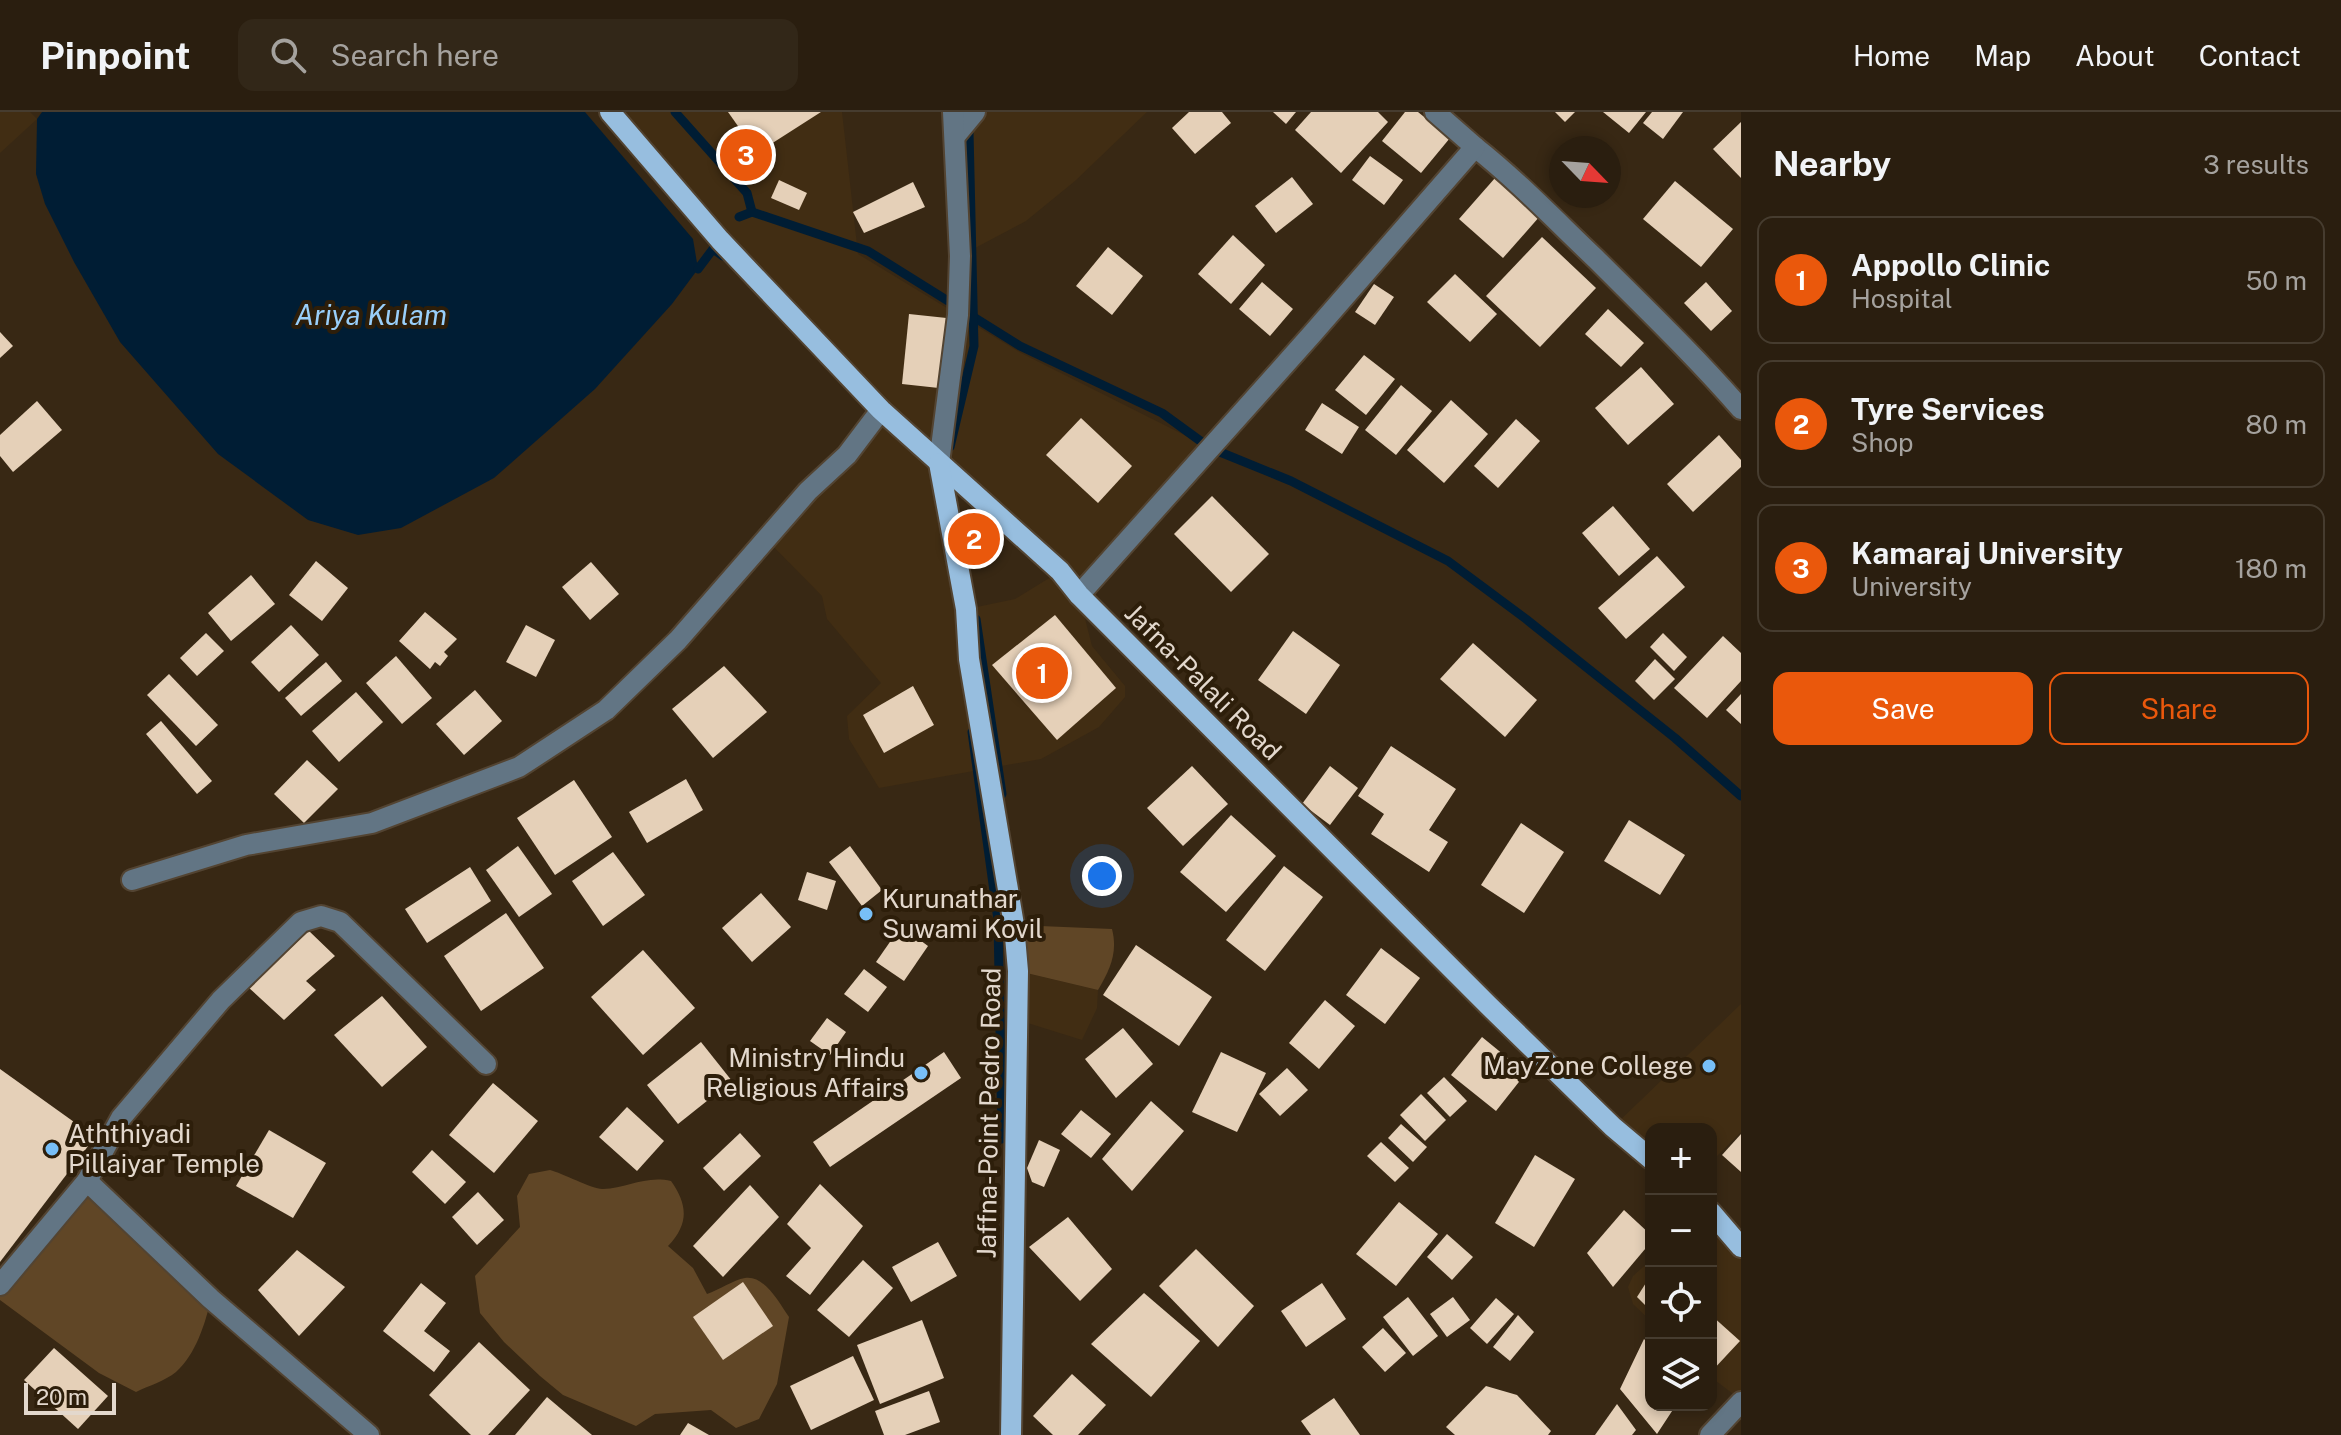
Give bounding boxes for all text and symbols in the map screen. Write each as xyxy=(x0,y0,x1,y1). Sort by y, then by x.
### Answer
search box xyxy=(238,19,798,91)
text: Pinpoint xyxy=(40,33,190,78)
icon: search xyxy=(266,33,310,77)
text: Search here xyxy=(330,37,499,73)
text: Home xyxy=(1853,39,1930,72)
text: Map xyxy=(1974,39,2031,72)
text: About xyxy=(2075,39,2155,72)
text: Contact xyxy=(2199,39,2301,72)
pin: 3 xyxy=(720,125,772,185)
north arrow xyxy=(1549,136,1621,208)
text: Nearby xyxy=(1773,144,1891,184)
text: 3 results xyxy=(2203,149,2309,180)
text: Appollo Clinic xyxy=(1851,247,2050,283)
text: 1 xyxy=(1795,265,1807,296)
text: 50 m xyxy=(2246,265,2307,296)
text: Hospital xyxy=(1851,283,1953,314)
water label: Ariya Kulam xyxy=(295,298,447,331)
text: Tyre Services xyxy=(1851,391,2045,427)
text: 2 xyxy=(1793,409,1809,440)
text: 80 m xyxy=(2246,409,2307,440)
text: Shop xyxy=(1851,427,1914,458)
pin: 2 xyxy=(948,509,1000,569)
text: Kamaraj University xyxy=(1851,535,2123,571)
text: 3 xyxy=(1792,553,1810,584)
text: 180 m xyxy=(2235,553,2307,584)
text: University xyxy=(1851,571,1972,602)
street label: Jafna-Palali Road xyxy=(1119,597,1288,766)
pin: 1 xyxy=(1016,643,1068,703)
button: Save xyxy=(1773,672,2033,745)
button: Share xyxy=(2049,672,2309,745)
your location xyxy=(1082,856,1122,896)
place label: Kurunathar Suwami Kovil xyxy=(882,883,1043,944)
marker: Kurunathar Suwami Kovil xyxy=(857,905,875,923)
street label: Jaffna-Point Pedro Road xyxy=(970,967,1007,1259)
place label: Ministry Hindu Religious Affairs xyxy=(706,1042,905,1103)
place label: MayZone College xyxy=(1483,1050,1693,1081)
marker: MayZone College xyxy=(1700,1057,1718,1075)
marker: Ministry Hindu Religious Affairs xyxy=(912,1064,930,1082)
place label: Aththiyadi Pillaiyar Temple xyxy=(68,1118,260,1179)
map controls xyxy=(1645,1123,1717,1411)
button: + xyxy=(1645,1123,1717,1195)
marker: Aththiyadi Pillaiyar Temple xyxy=(43,1140,61,1158)
button: − xyxy=(1645,1195,1717,1267)
button: locate xyxy=(1645,1267,1717,1339)
button: layers xyxy=(1645,1339,1717,1411)
scale bar xyxy=(24,1379,116,1415)
text: 20 m xyxy=(36,1384,87,1410)

